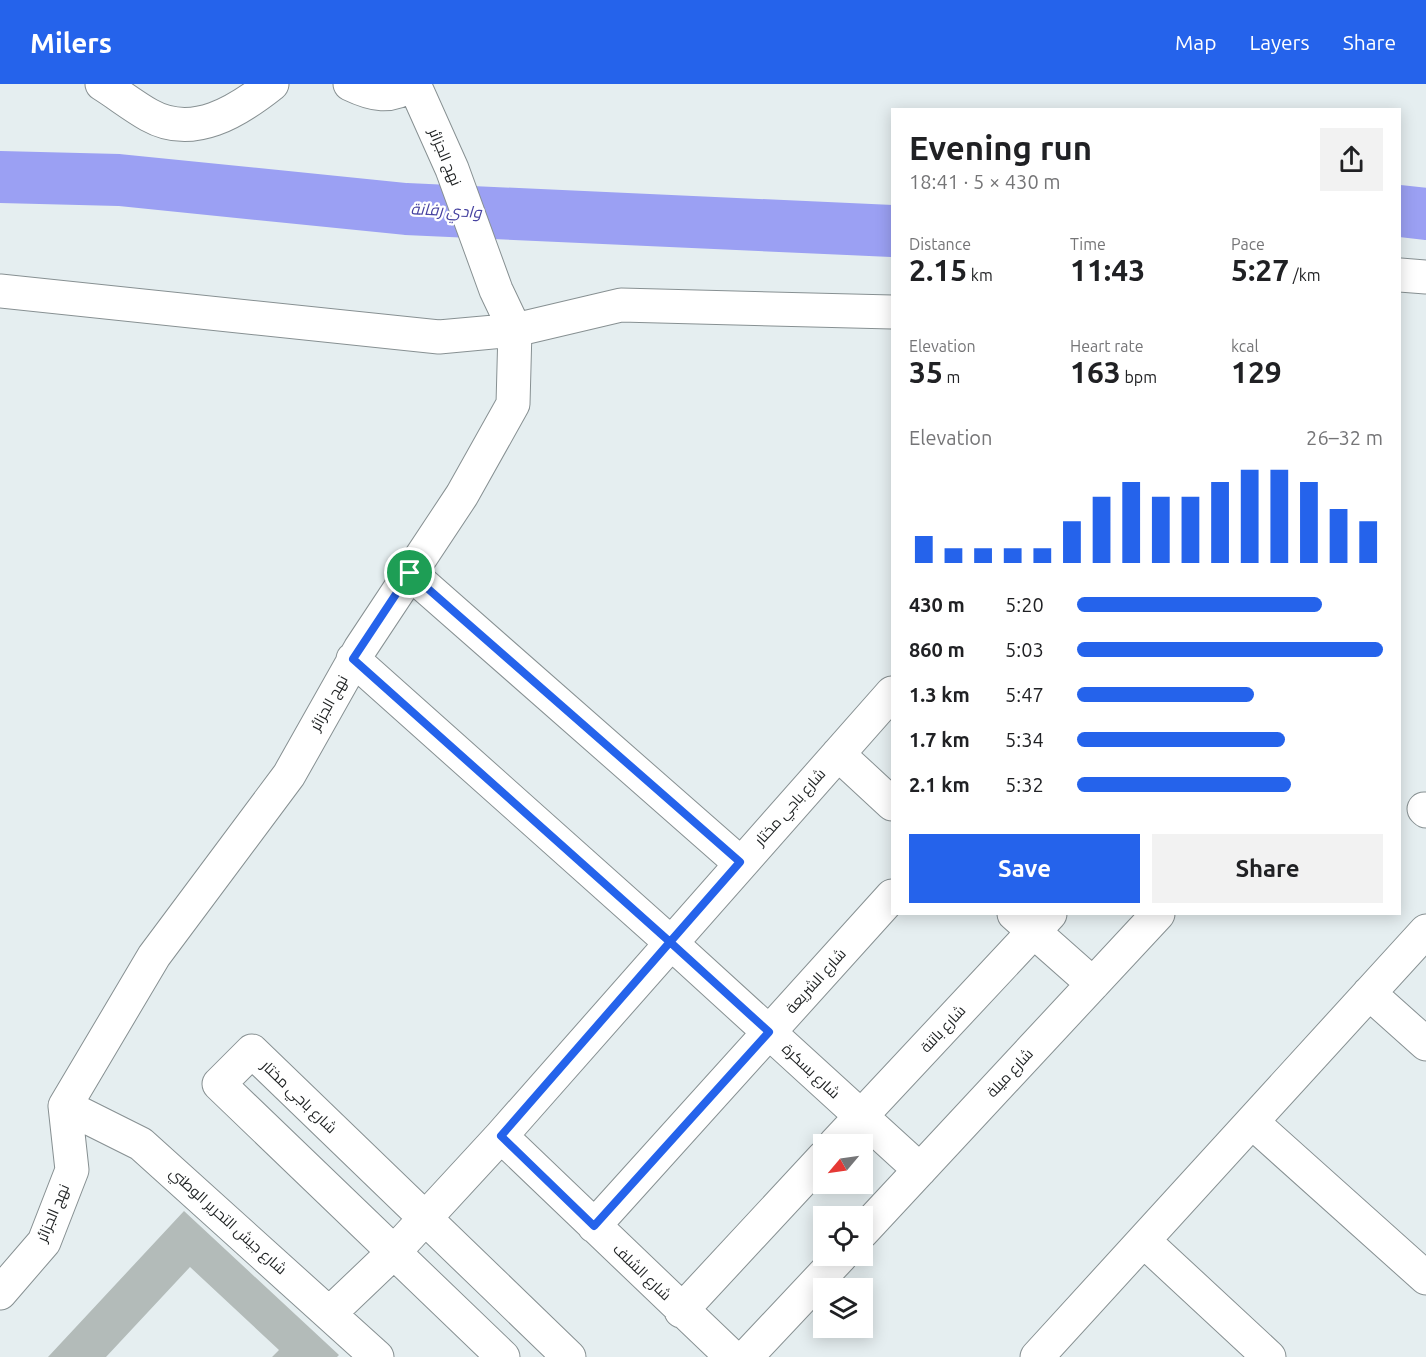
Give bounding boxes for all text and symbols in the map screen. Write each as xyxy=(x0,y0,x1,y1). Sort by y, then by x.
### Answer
text: Milers xyxy=(30,27,112,58)
text: Map xyxy=(1175,30,1216,54)
text: Layers xyxy=(1249,30,1310,54)
text: Share xyxy=(1343,30,1396,54)
street label: نهج الجزائر xyxy=(423,124,465,189)
button: share xyxy=(1320,128,1383,191)
text: Evening run xyxy=(909,129,1092,166)
text: 18:41 · 5 × 430 m xyxy=(909,170,1061,193)
water label: وادي رفانة xyxy=(410,199,483,225)
text: Distance xyxy=(909,235,971,253)
text: Time xyxy=(1070,235,1106,253)
text: Pace xyxy=(1231,235,1265,253)
text: 2.15 xyxy=(909,253,967,287)
text: 11:43 xyxy=(1070,253,1145,287)
text: 5:27 xyxy=(1231,253,1289,287)
text: km xyxy=(967,266,993,284)
text: /km xyxy=(1289,266,1321,284)
text: Elevation xyxy=(909,337,976,355)
text: Heart rate xyxy=(1070,337,1144,355)
text: kcal xyxy=(1231,337,1259,355)
text: 35 xyxy=(909,355,943,389)
text: 163 xyxy=(1070,355,1121,389)
text: 129 xyxy=(1231,355,1282,389)
text: m xyxy=(943,368,960,386)
text: bpm xyxy=(1121,368,1157,386)
text: Elevation xyxy=(909,426,992,449)
text: 26–32 m xyxy=(1306,426,1383,449)
pin xyxy=(384,547,435,598)
icon: arrive xyxy=(393,556,426,589)
text: 430 m xyxy=(909,593,965,616)
text: 5:20 xyxy=(1005,593,1044,616)
text: 860 m xyxy=(909,638,965,661)
text: 5:03 xyxy=(1005,638,1044,661)
street label: نهج الجزائر xyxy=(306,672,353,736)
text: 1.3 km xyxy=(909,683,970,706)
text: 5:47 xyxy=(1005,683,1044,706)
text: 1.7 km xyxy=(909,728,970,751)
text: 5:34 xyxy=(1005,728,1044,751)
street label: شارع باجي مختار xyxy=(750,765,832,852)
text: 2.1 km xyxy=(909,773,970,796)
text: 5:32 xyxy=(1005,773,1044,796)
button: Save xyxy=(909,834,1140,903)
button: Share xyxy=(1152,834,1383,903)
street label: شارع الشريعة xyxy=(782,945,851,1019)
street label: شارع باتنة xyxy=(917,1002,971,1058)
street label: شارع بسكرة xyxy=(777,1040,844,1104)
street label: شارع ميلة xyxy=(983,1045,1038,1102)
street label: شارع باجي مختار xyxy=(255,1056,340,1139)
north arrow xyxy=(813,1134,873,1194)
map controls xyxy=(813,1134,873,1338)
street label: شارع جيش التحرير الوطني xyxy=(164,1164,290,1281)
street label: نهج الجزائر xyxy=(32,1181,75,1246)
button: locate xyxy=(813,1206,873,1266)
street label: شارع الشلف xyxy=(608,1240,675,1306)
button: layers xyxy=(813,1278,873,1338)

